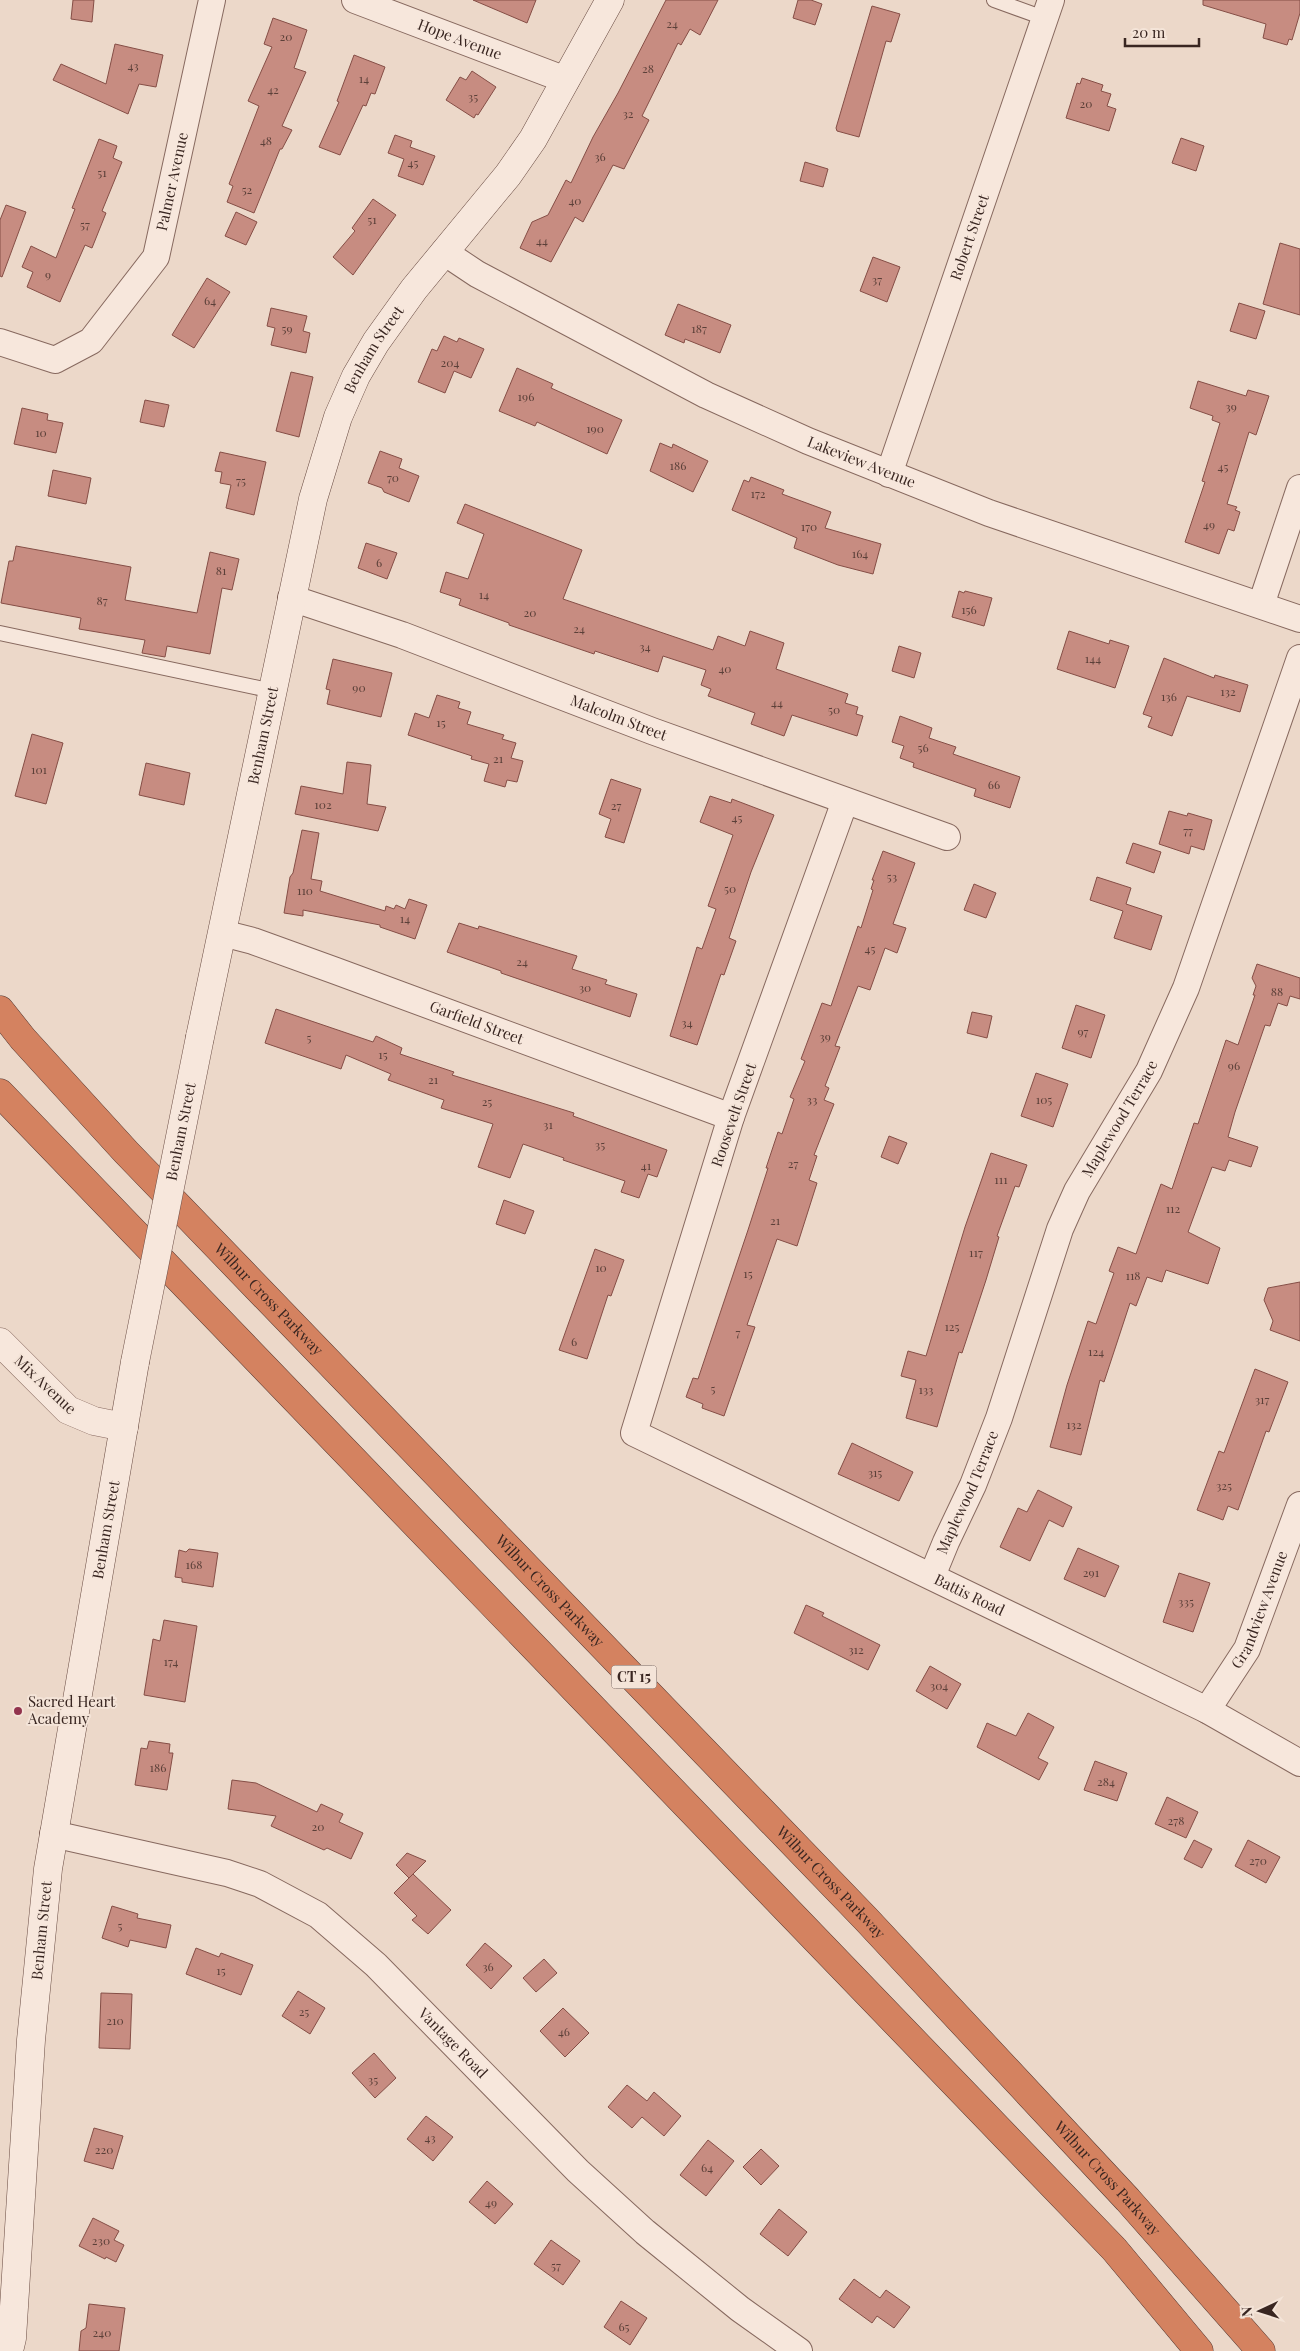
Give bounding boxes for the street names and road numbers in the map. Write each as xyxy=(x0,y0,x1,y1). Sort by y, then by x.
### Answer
street label: Hope Avenue xyxy=(415,14,505,64)
street label: Palmer Avenue xyxy=(151,130,192,233)
street label: Robert Street xyxy=(945,191,993,283)
street label: Benham Street xyxy=(339,301,408,396)
street label: Lakeview Avenue xyxy=(805,431,919,492)
street label: Benham Street xyxy=(242,684,282,786)
street label: Malcolm Street xyxy=(568,690,671,745)
street label: Garfield Street xyxy=(427,996,527,1049)
street label: Maplewood Terrace xyxy=(1077,1057,1162,1181)
street label: Roosevelt Street xyxy=(706,1059,760,1169)
street label: Benham Street xyxy=(161,1080,200,1182)
street label: Wilbur Cross Parkway xyxy=(210,1238,328,1360)
street label: Mix Avenue xyxy=(10,1350,81,1418)
street label: Maplewood Terrace xyxy=(931,1427,1002,1557)
street label: Benham Street xyxy=(87,1478,124,1580)
street label: Wilbur Cross Parkway xyxy=(491,1529,609,1651)
street label: Grandview Avenue xyxy=(1226,1548,1291,1672)
street label: Battis Road xyxy=(931,1569,1009,1620)
road number: CT 15 xyxy=(612,1665,656,1688)
street label: Wilbur Cross Parkway xyxy=(772,1821,890,1943)
street label: Benham Street xyxy=(26,1879,56,1981)
street label: Vantage Road xyxy=(414,2002,493,2082)
street label: Wilbur Cross Parkway xyxy=(1050,2116,1166,2240)

